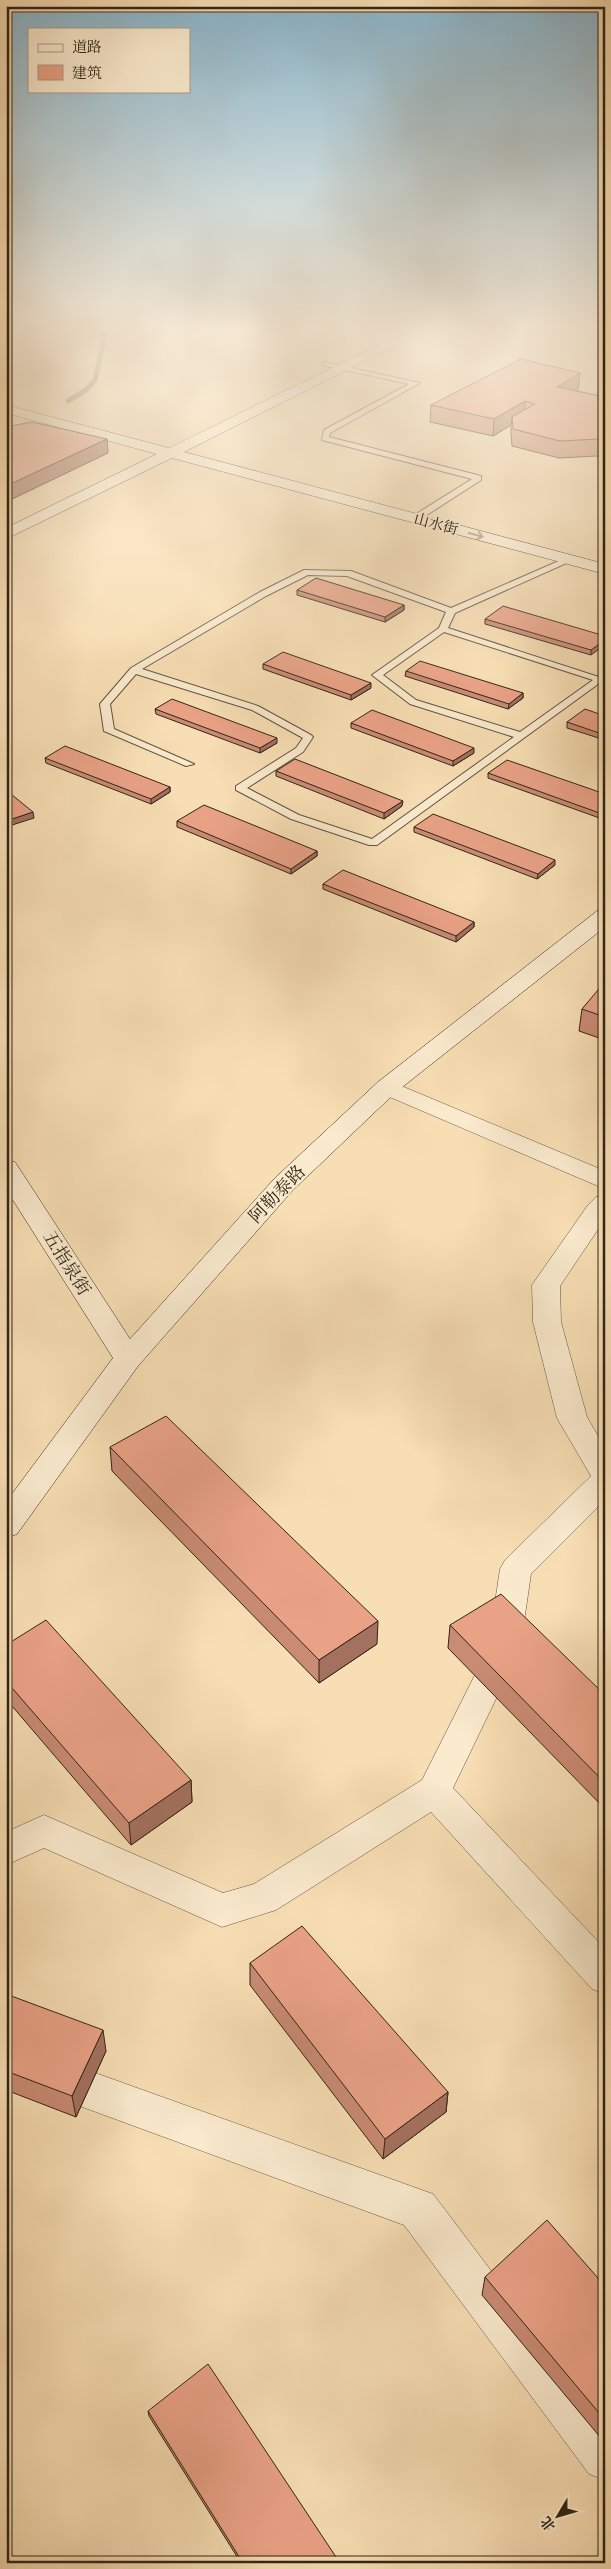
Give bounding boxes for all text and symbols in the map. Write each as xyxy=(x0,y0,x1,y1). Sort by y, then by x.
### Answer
legend xyxy=(28,28,190,92)
text: 道路 xyxy=(72,38,102,57)
text: 建筑 xyxy=(72,64,102,83)
street label: 山水街 xyxy=(412,509,460,539)
one-way arrow xyxy=(468,530,484,540)
street label: 阿勒泰路 xyxy=(245,1161,311,1228)
street label: 五指泉街 xyxy=(38,1227,95,1300)
north arrow xyxy=(534,2492,584,2542)
text: 北 xyxy=(537,2512,560,2534)

